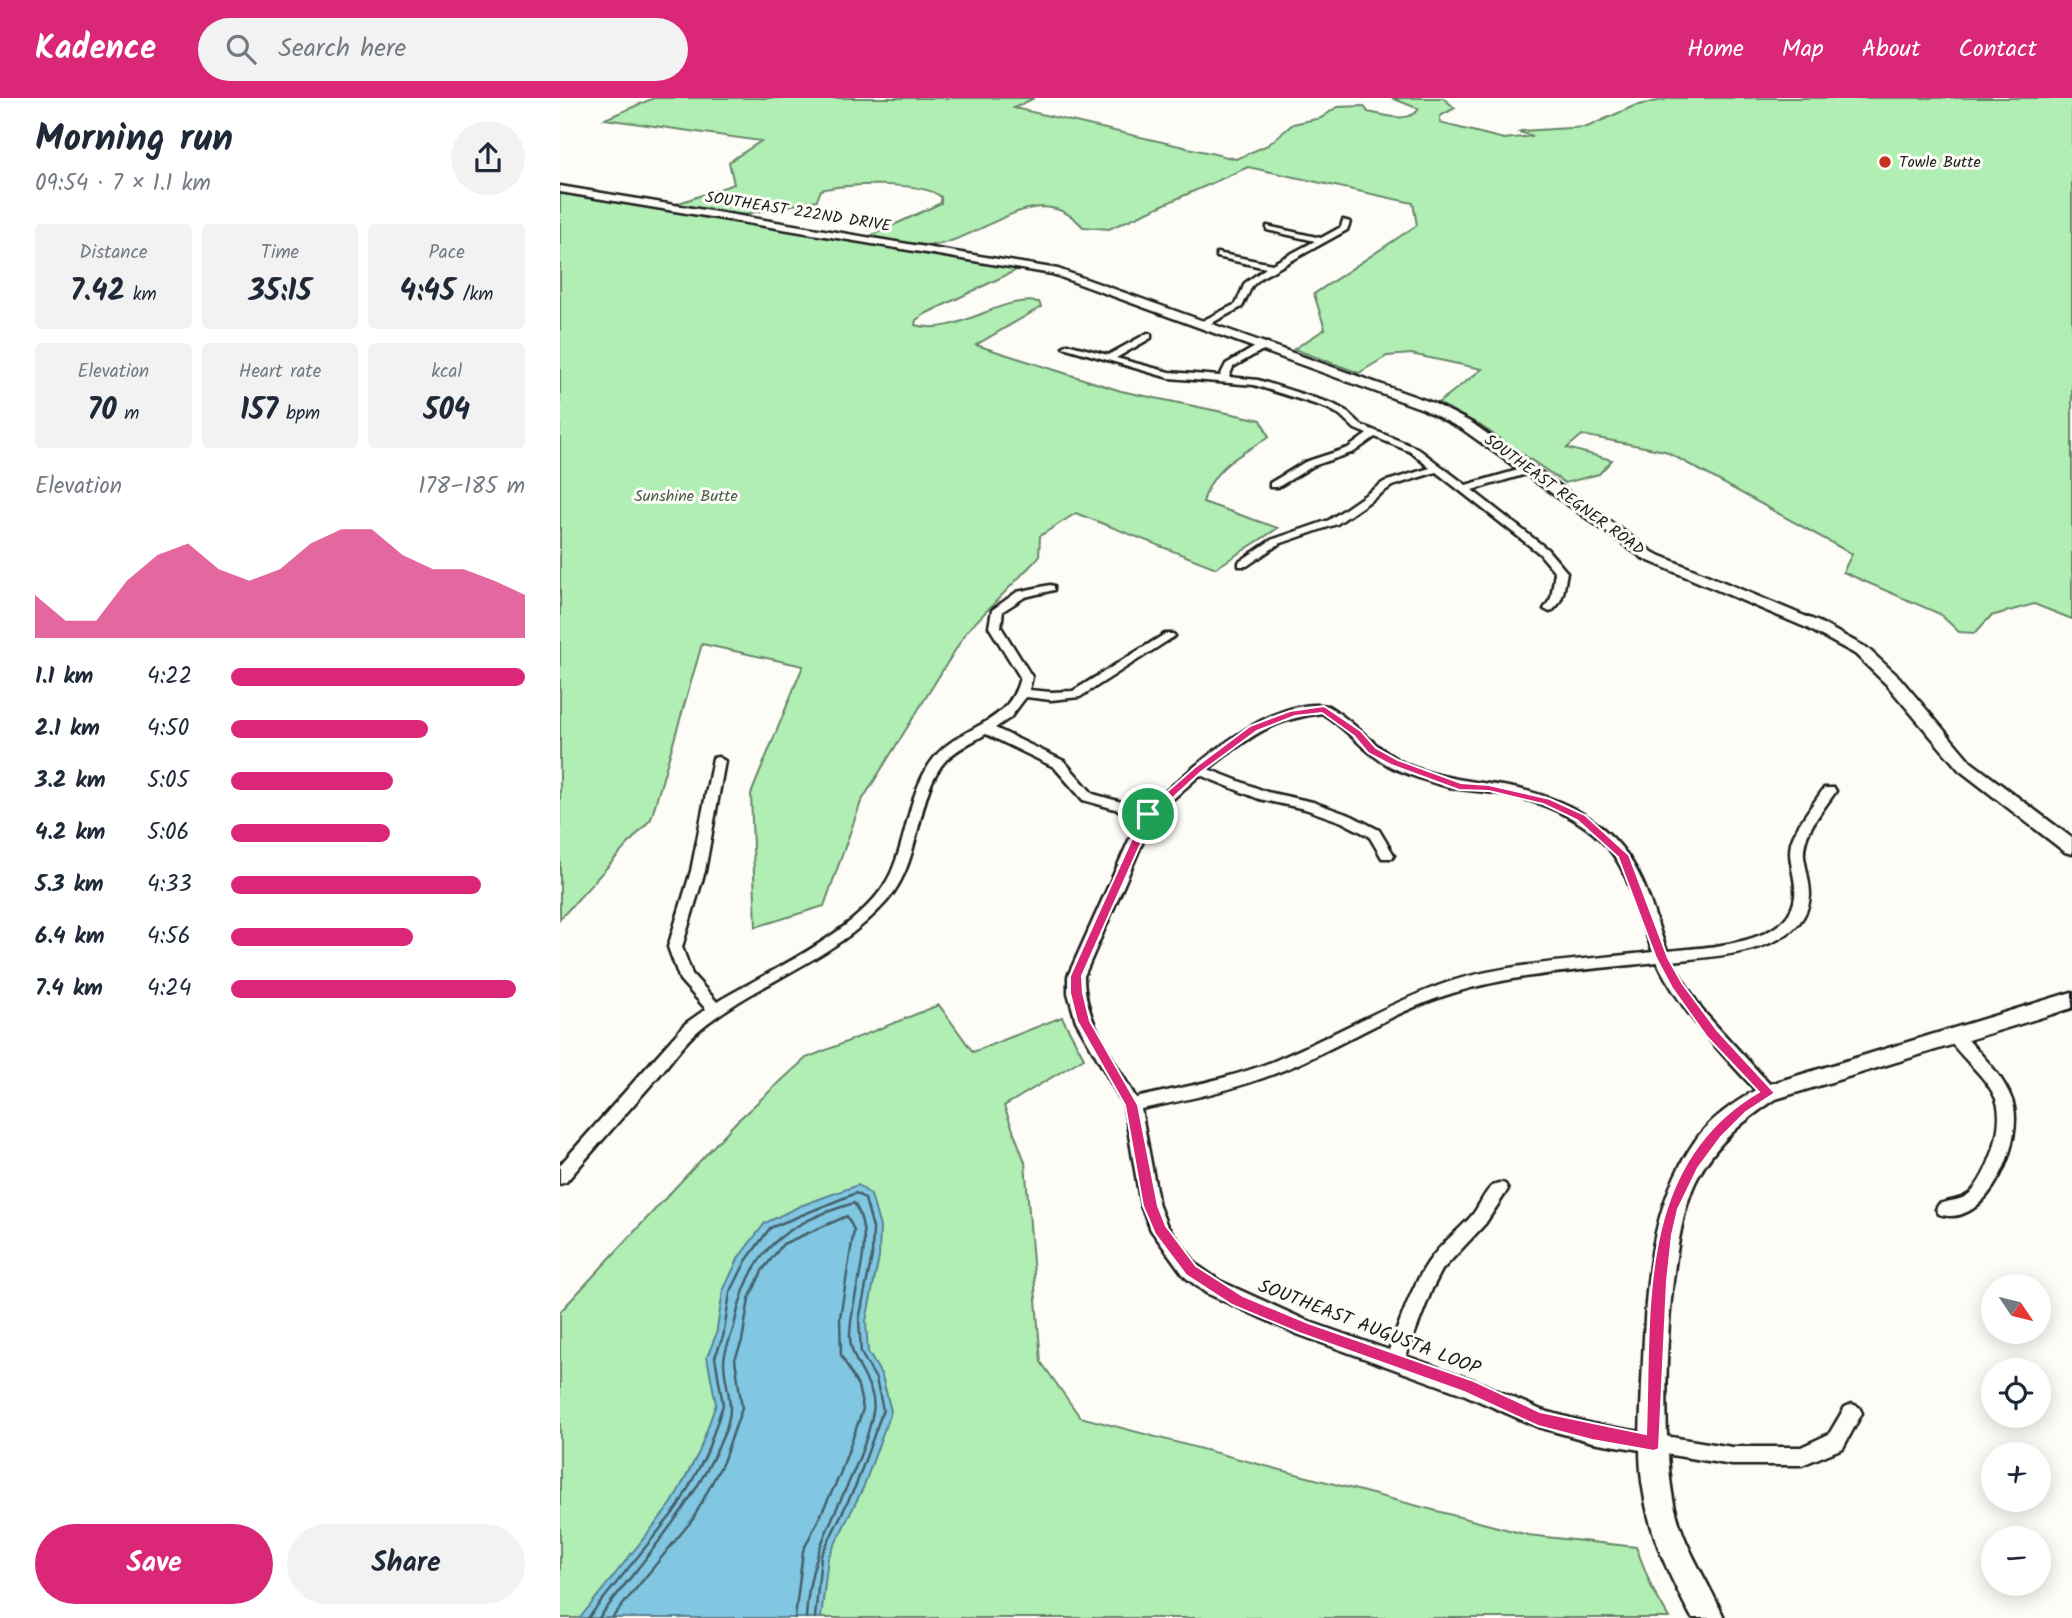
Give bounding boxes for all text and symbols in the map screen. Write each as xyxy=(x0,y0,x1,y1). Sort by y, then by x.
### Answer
search box xyxy=(198,18,688,81)
text: Kadence xyxy=(35,23,156,76)
text: Search here xyxy=(278,28,406,70)
icon: search xyxy=(222,30,260,68)
text: Home xyxy=(1687,30,1744,69)
text: Map xyxy=(1782,30,1824,69)
text: About xyxy=(1862,30,1920,69)
text: Contact xyxy=(1958,30,2037,69)
text: Morning run xyxy=(35,110,233,170)
button: share xyxy=(451,121,525,195)
place label: Towle Butte xyxy=(1899,150,1981,175)
marker: Towle Butte xyxy=(1877,154,1893,170)
text: 09:54 · 7 × 1.1 km xyxy=(35,166,211,202)
street label: SOUTHEAST 222ND DRIVE xyxy=(703,185,893,239)
text: Distance xyxy=(79,238,147,268)
text: Time xyxy=(261,238,299,268)
text: Pace xyxy=(429,238,465,268)
text: 7.42 xyxy=(70,268,125,316)
text: 35:15 xyxy=(248,268,312,316)
text: 4:45 xyxy=(400,268,455,316)
text: km xyxy=(125,280,157,310)
text: /km xyxy=(455,280,493,310)
text: Elevation xyxy=(77,357,149,387)
text: Heart rate xyxy=(239,357,321,387)
text: kcal xyxy=(431,357,462,387)
text: 70 xyxy=(87,387,117,435)
text: 157 xyxy=(240,387,278,435)
text: 504 xyxy=(423,387,470,435)
text: m xyxy=(117,399,139,429)
text: bpm xyxy=(278,399,320,429)
street label: SOUTHEAST REGNER ROAD xyxy=(1478,428,1650,562)
text: Elevation xyxy=(35,469,122,505)
text: 178–185 m xyxy=(418,469,525,505)
park label: Sunshine Butte xyxy=(634,484,738,509)
text: 1.1 km xyxy=(35,659,93,695)
text: 4:22 xyxy=(147,659,192,695)
text: 2.1 km xyxy=(35,711,100,747)
text: 4:50 xyxy=(147,711,189,747)
text: 3.2 km xyxy=(35,763,105,799)
text: 5:05 xyxy=(147,763,189,799)
pin xyxy=(1118,784,1178,844)
icon: arrive xyxy=(1129,795,1167,833)
text: 4.2 km xyxy=(35,815,105,851)
text: 5:06 xyxy=(147,815,189,851)
text: 5.3 km xyxy=(35,867,104,903)
text: 4:33 xyxy=(147,867,192,903)
text: 6.4 km xyxy=(35,919,104,955)
text: 4:56 xyxy=(147,919,190,955)
text: 7.4 km xyxy=(35,971,103,1007)
text: 4:24 xyxy=(147,971,191,1007)
street label: SOUTHEAST AUGUSTA LOOP xyxy=(1254,1272,1485,1385)
north arrow xyxy=(1981,1274,2051,1344)
map controls xyxy=(1981,1274,2051,1596)
button: locate xyxy=(1981,1358,2051,1428)
button: + xyxy=(1981,1442,2051,1512)
button: Save xyxy=(35,1524,273,1604)
button: Share xyxy=(287,1524,525,1604)
button: − xyxy=(1981,1526,2051,1596)

